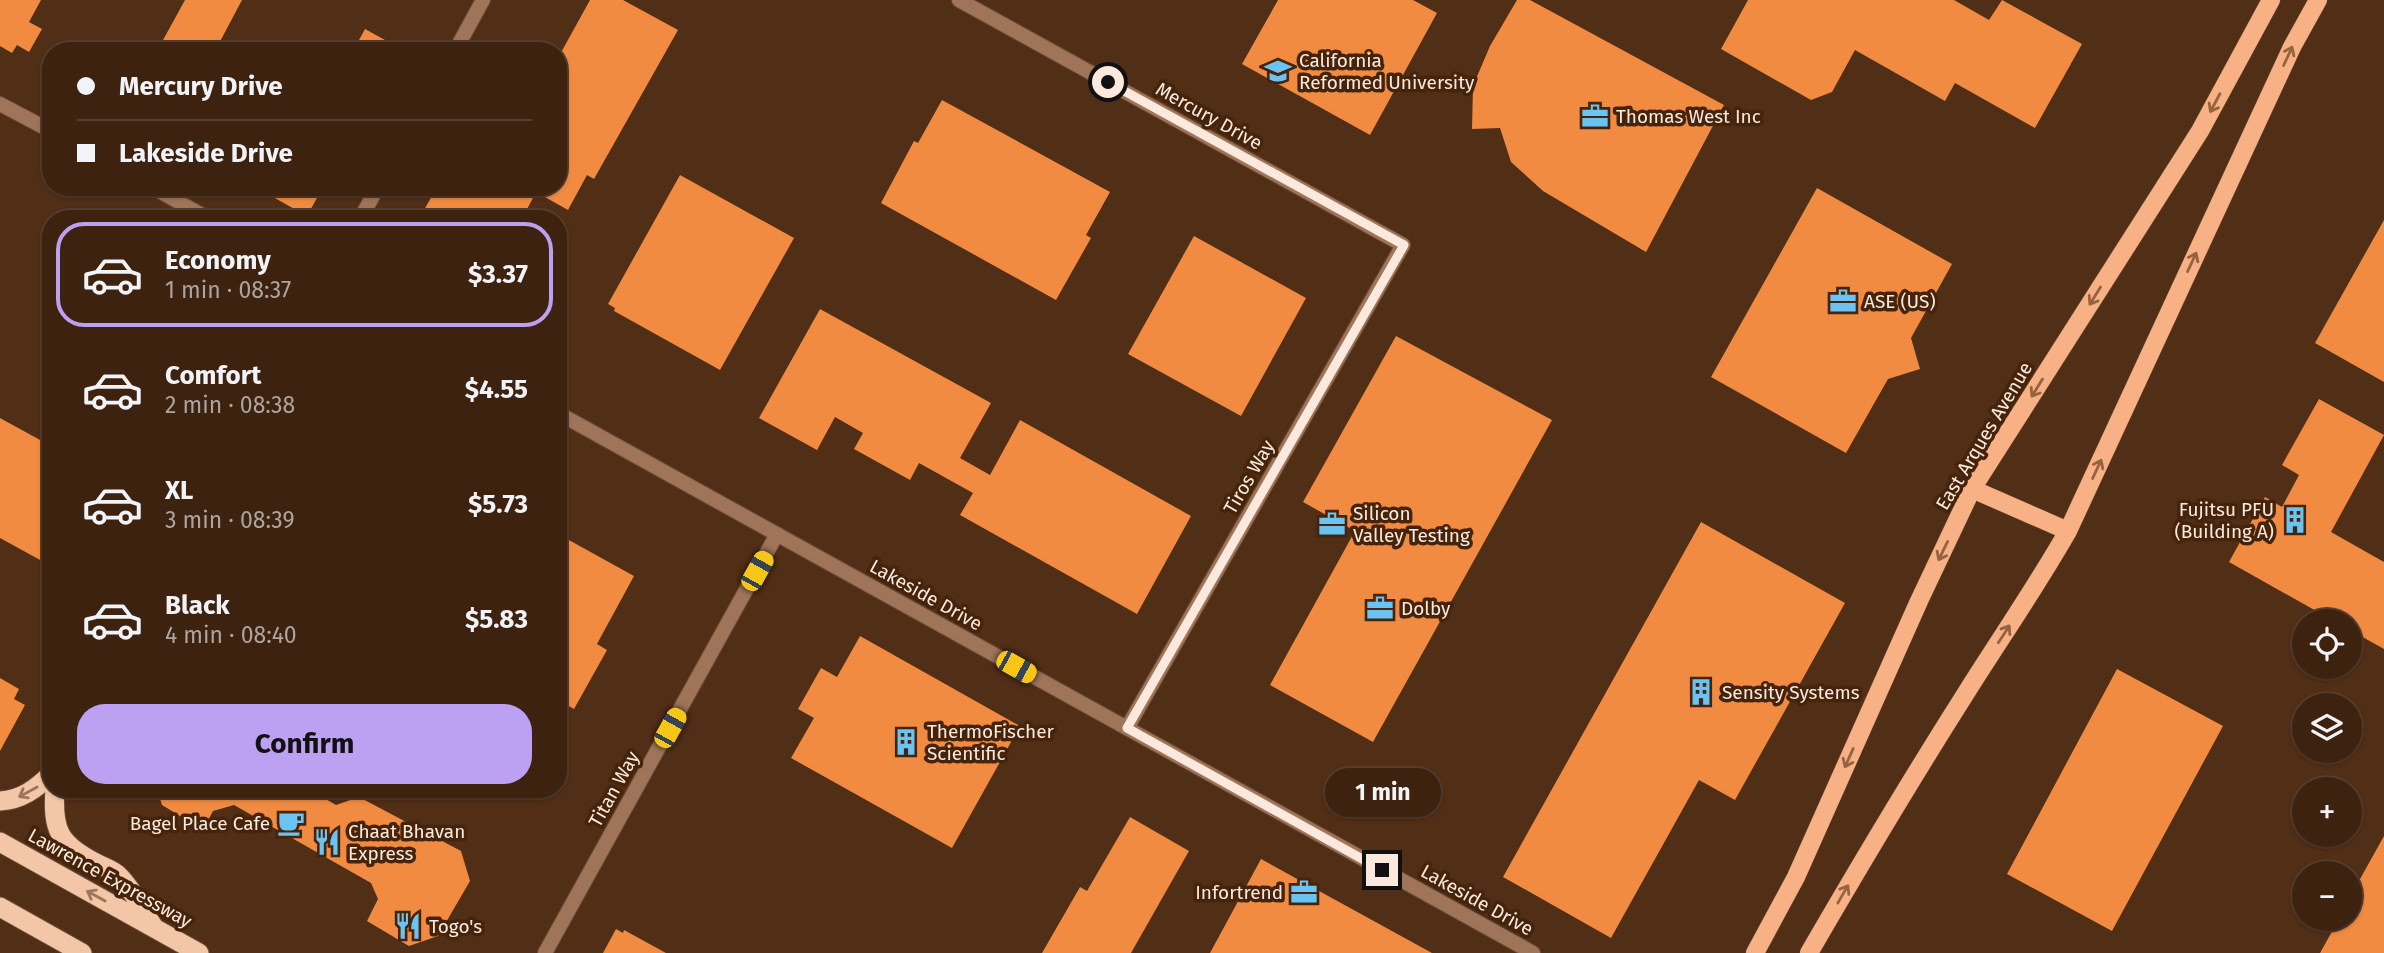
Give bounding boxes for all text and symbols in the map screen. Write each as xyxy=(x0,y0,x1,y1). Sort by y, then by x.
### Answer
one-way arrow xyxy=(2282,46,2295,67)
place label: California Reformed University xyxy=(1299,49,1475,94)
school or university icon: California Reformed University xyxy=(1263,56,1293,86)
route start xyxy=(1092,66,1124,98)
text: Mercury Drive xyxy=(119,71,283,102)
street label: Mercury Drive xyxy=(1152,77,1266,155)
one-way arrow xyxy=(2207,92,2221,113)
office icon: Thomas West Inc xyxy=(1580,101,1610,131)
place label: Thomas West Inc xyxy=(1616,105,1761,128)
text: Lakeside Drive xyxy=(119,138,293,169)
icon: car xyxy=(81,243,144,306)
text: Economy xyxy=(165,245,271,276)
one-way arrow xyxy=(2187,252,2200,273)
text: $3.37 xyxy=(468,259,528,290)
text: 1 min · 08:37 xyxy=(165,276,291,304)
office icon: ASE (US) xyxy=(1828,286,1858,316)
one-way arrow xyxy=(2087,286,2102,305)
place label: ASE (US) xyxy=(1864,290,1936,313)
icon: car xyxy=(81,358,144,421)
street label: East Arques Avenue xyxy=(1931,358,2037,514)
text: Comfort xyxy=(165,360,261,391)
text: $4.55 xyxy=(465,374,528,405)
one-way arrow xyxy=(2029,378,2044,397)
text: 2 min · 08:38 xyxy=(165,391,295,419)
street label: Tiros Way xyxy=(1219,435,1280,518)
one-way arrow xyxy=(2091,459,2104,480)
icon: car xyxy=(81,473,144,536)
text: XL xyxy=(165,475,193,506)
text: $5.73 xyxy=(468,489,528,520)
place label: Fujitsu PFU (Building A) xyxy=(2175,498,2274,543)
place label: Silicon Valley Testing xyxy=(1353,502,1470,547)
building icon: Fujitsu PFU (Building A) xyxy=(2280,505,2310,535)
text: 3 min · 08:39 xyxy=(165,506,294,534)
office icon: Silicon Valley Testing xyxy=(1317,509,1347,539)
one-way arrow xyxy=(1936,540,1949,561)
car xyxy=(738,548,777,594)
street label: Lakeside Drive xyxy=(866,555,986,635)
icon: car xyxy=(81,588,144,651)
text: Black xyxy=(165,590,230,621)
office icon: Dolby xyxy=(1365,593,1395,623)
place label: Dolby xyxy=(1401,597,1451,620)
text: $5.83 xyxy=(465,604,528,635)
map controls xyxy=(2292,609,2362,931)
button: locate xyxy=(2292,609,2362,679)
text: 4 min · 08:40 xyxy=(165,621,297,649)
one-way arrow xyxy=(1997,625,2012,644)
car xyxy=(993,648,1040,686)
building icon: Sensity Systems xyxy=(1686,677,1716,707)
place label: Sensity Systems xyxy=(1722,681,1860,704)
button: layers xyxy=(2292,693,2362,763)
button: Confirm xyxy=(77,704,532,784)
car xyxy=(651,705,690,751)
place label: ThermoFischer Scientific xyxy=(927,720,1054,765)
building icon: ThermoFischer Scientific xyxy=(891,727,921,757)
street label: Titan Way xyxy=(584,747,644,831)
one-way arrow xyxy=(1842,747,1855,768)
callout: 1 min xyxy=(1324,768,1440,818)
button: + xyxy=(2292,777,2362,847)
text: 1 min xyxy=(1355,778,1411,806)
one-way arrow xyxy=(18,785,38,799)
cafe icon: Bagel Place Cafe xyxy=(276,808,306,838)
place label: Bagel Place Cafe xyxy=(130,812,270,835)
place label: Chaat Bhavan Express xyxy=(348,820,465,865)
street label: Lawrence Expressway xyxy=(24,823,196,933)
restaurant icon: Chaat Bhavan Express xyxy=(312,827,342,857)
route end xyxy=(1366,854,1398,886)
street label: Lakeside Drive xyxy=(1417,860,1537,940)
button: − xyxy=(2292,861,2362,931)
office icon: Infortrend xyxy=(1289,877,1319,907)
place label: Infortrend xyxy=(1195,881,1283,904)
one-way arrow xyxy=(1837,884,1850,905)
one-way arrow xyxy=(86,889,107,902)
restaurant icon: Togo's xyxy=(393,911,423,941)
place label: Togo's xyxy=(429,915,482,938)

